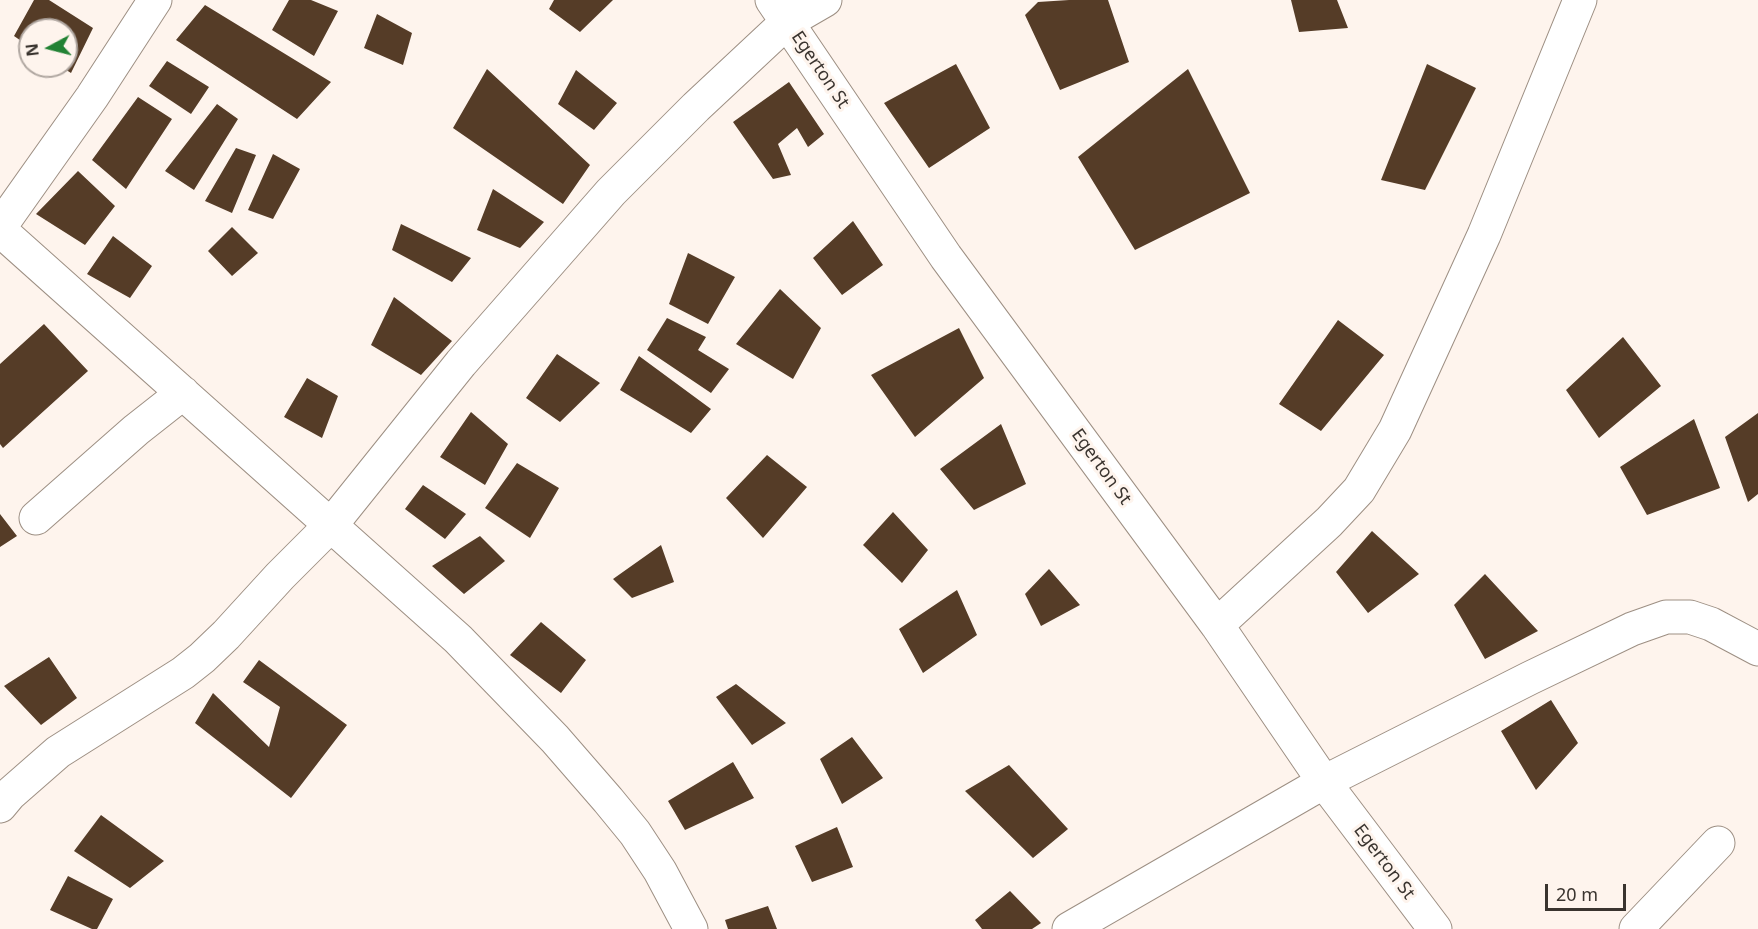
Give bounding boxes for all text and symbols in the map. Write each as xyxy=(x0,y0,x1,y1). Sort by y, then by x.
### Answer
north arrow xyxy=(18,18,78,78)
street label: Egerton St xyxy=(786,27,854,113)
text: N xyxy=(20,42,44,58)
street label: Egerton St xyxy=(1066,425,1136,509)
street label: Egerton St xyxy=(1349,820,1419,904)
scale bar xyxy=(1548,872,1629,910)
text: 20 m xyxy=(1556,882,1598,906)

